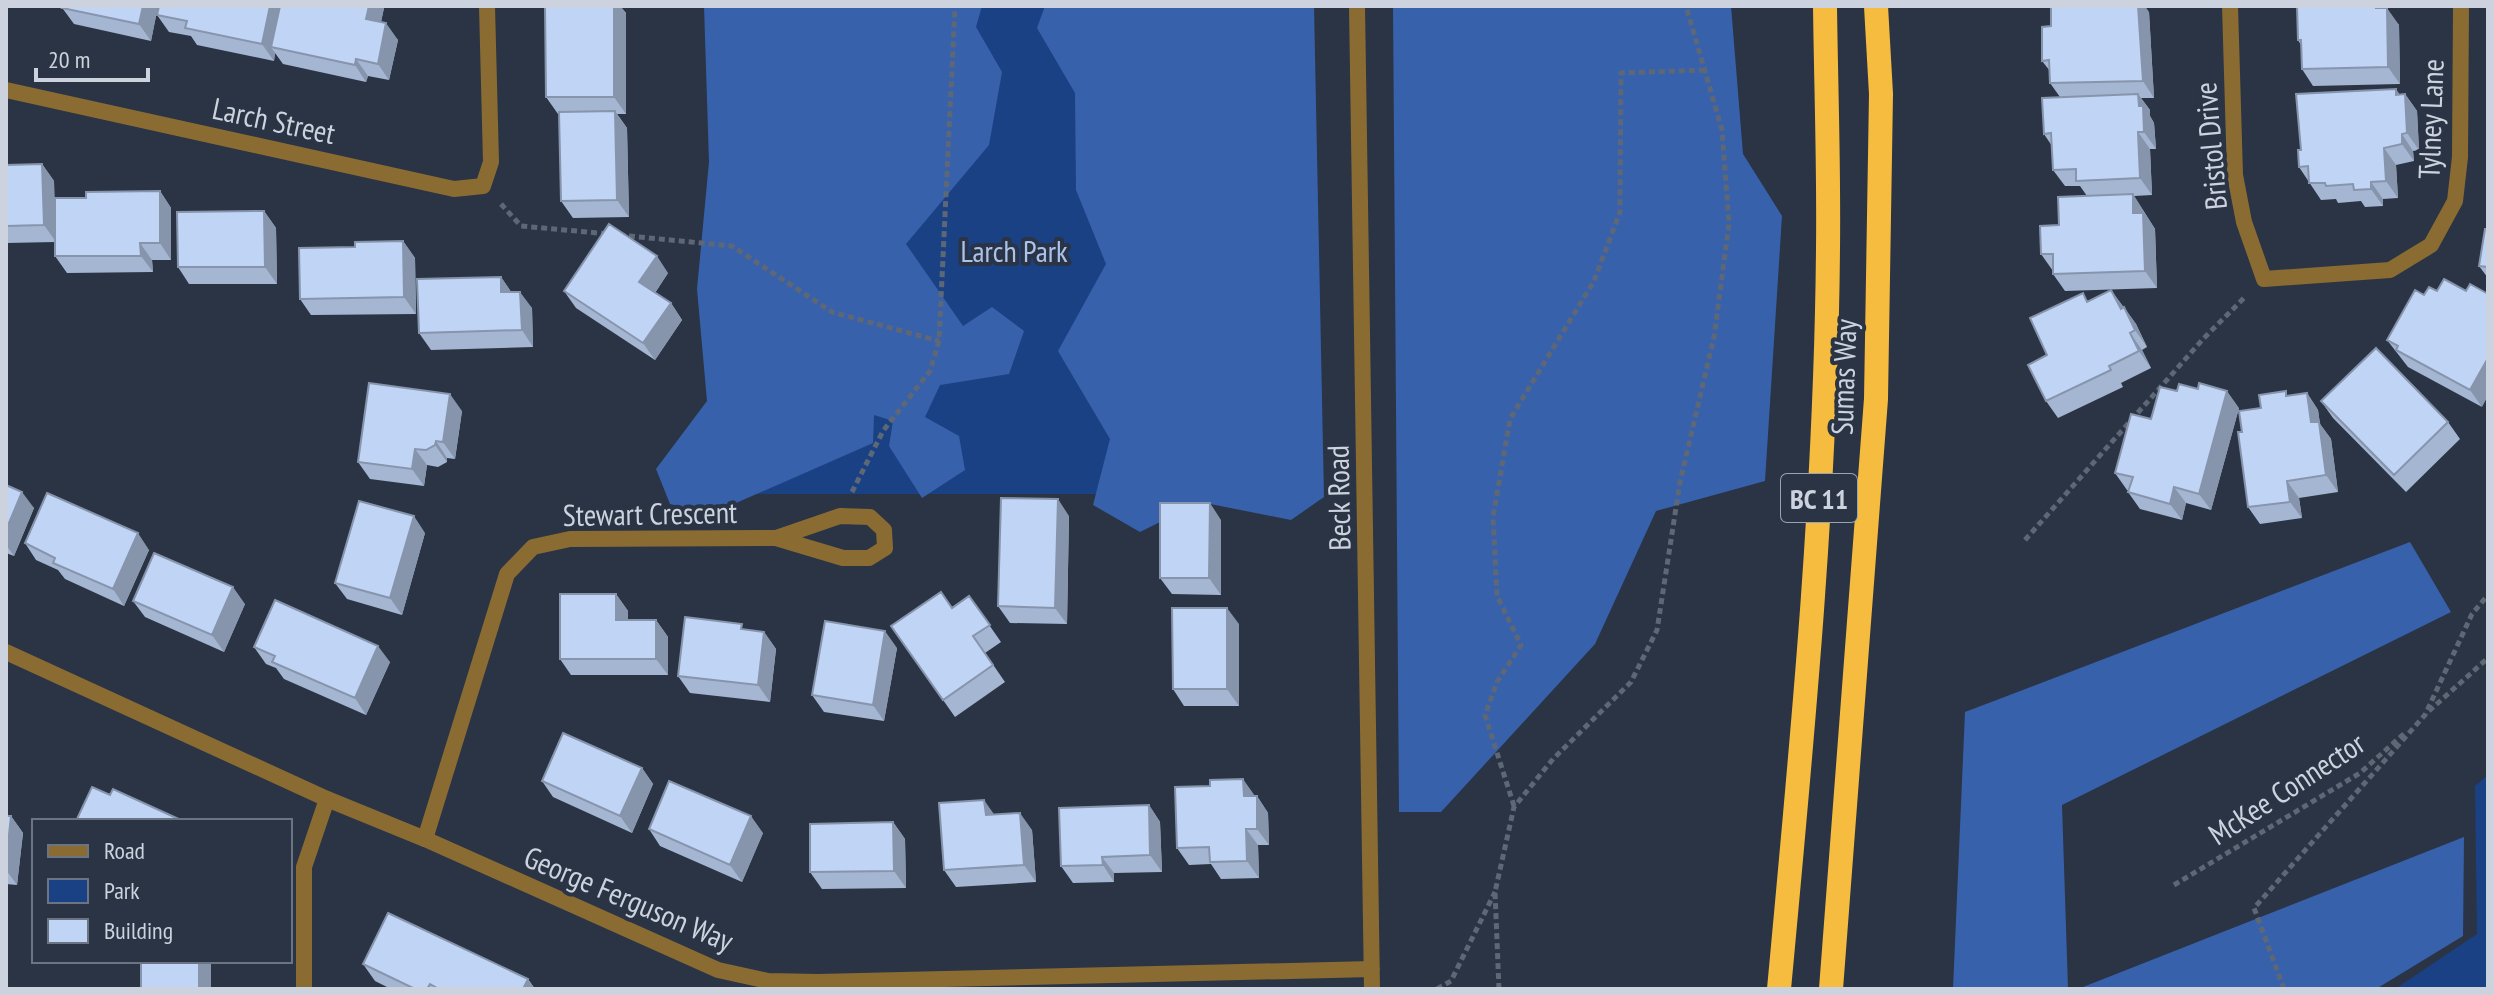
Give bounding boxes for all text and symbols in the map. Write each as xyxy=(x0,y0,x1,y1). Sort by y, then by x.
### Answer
scale bar xyxy=(36,32,148,82)
text: 20 m xyxy=(48,44,90,75)
street label: Tylney Lane xyxy=(2408,58,2452,180)
street label: Bristol Drive xyxy=(2185,81,2235,211)
street label: Larch Street xyxy=(209,88,340,152)
park label: Larch Park xyxy=(960,231,1068,270)
street label: Sumas Way xyxy=(1821,318,1865,436)
street label: Beck Road xyxy=(1318,445,1358,551)
road number: BC 11 xyxy=(1781,474,1857,522)
street label: Stewart Crescent xyxy=(563,492,738,534)
street label: McKee Connector xyxy=(2201,723,2372,853)
legend xyxy=(32,819,292,963)
text: Road xyxy=(104,835,145,866)
street label: George Ferguson Way xyxy=(519,836,740,960)
text: Park xyxy=(104,875,140,906)
text: Building xyxy=(104,915,173,946)

